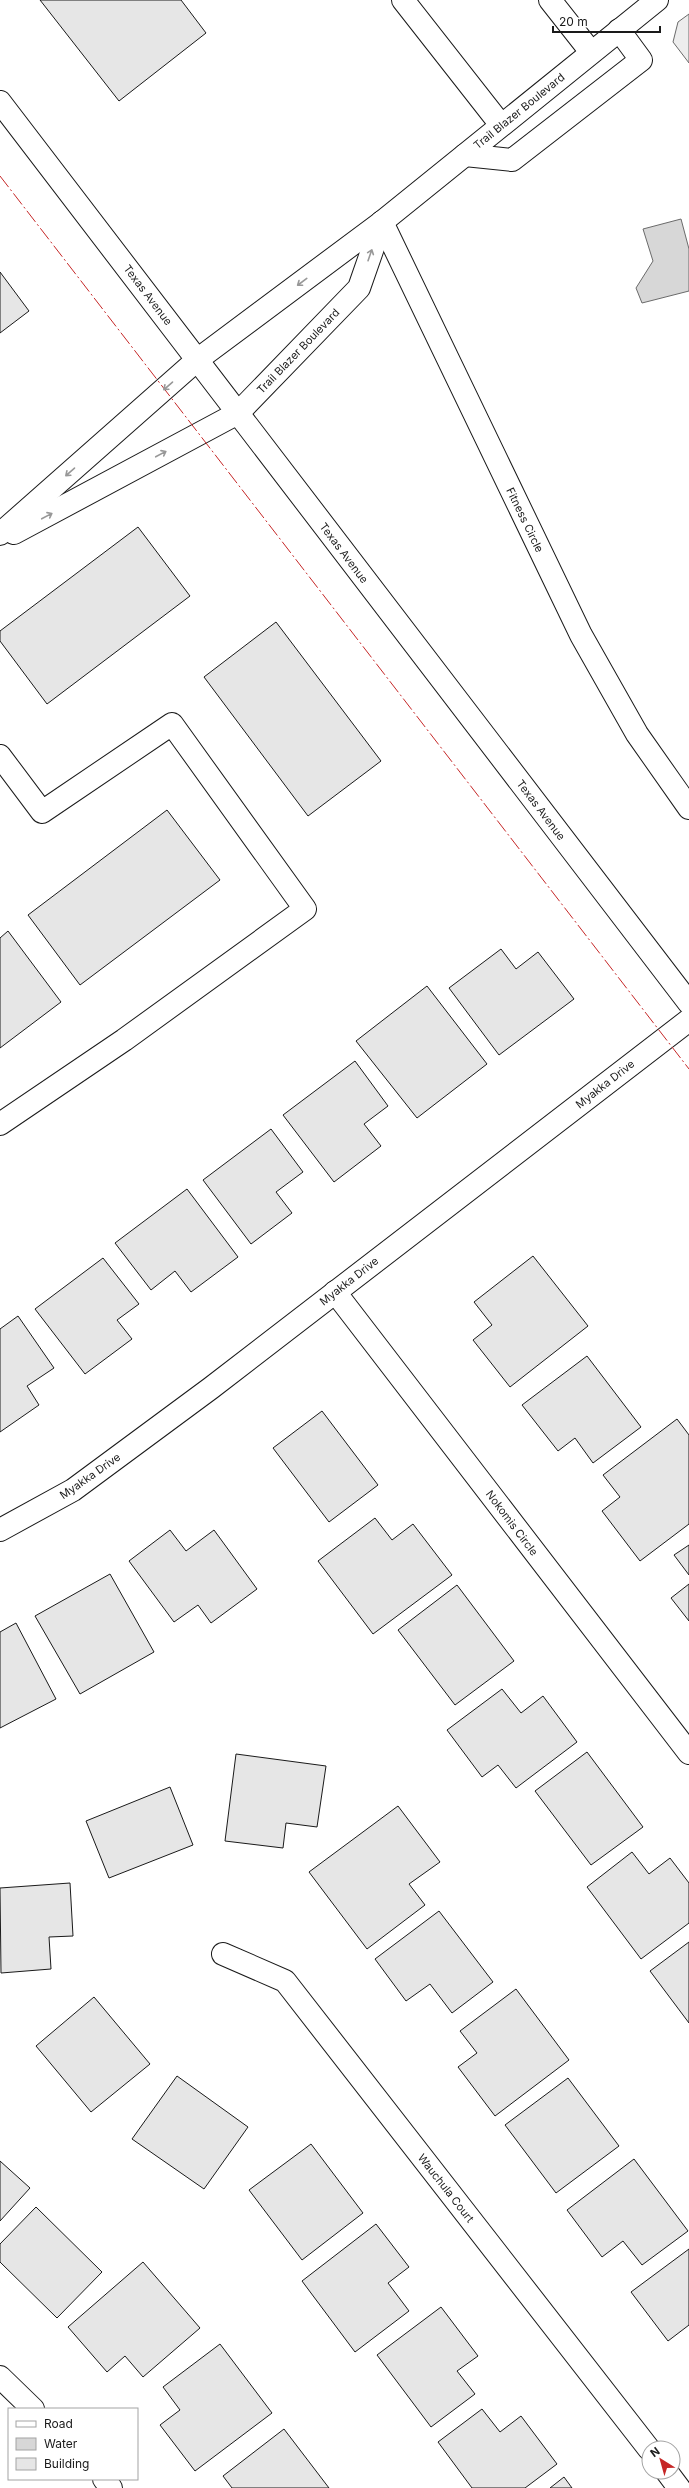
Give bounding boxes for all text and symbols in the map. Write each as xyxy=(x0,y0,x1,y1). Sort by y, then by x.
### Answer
scale bar xyxy=(553,8,660,34)
text: 20 m xyxy=(559,14,588,29)
street label: Trail Blazer Boulevard xyxy=(471,70,567,152)
one-way arrow xyxy=(367,249,375,261)
street label: Texas Avenue xyxy=(121,262,175,328)
one-way arrow xyxy=(296,277,307,286)
street label: Trail Blazer Boulevard xyxy=(254,306,342,396)
one-way arrow xyxy=(163,381,173,390)
one-way arrow xyxy=(155,450,167,457)
one-way arrow xyxy=(66,467,76,476)
street label: Fitness Circle xyxy=(503,485,547,555)
one-way arrow xyxy=(41,511,53,519)
street label: Texas Avenue xyxy=(317,520,371,586)
street label: Texas Avenue xyxy=(514,777,568,843)
street label: Myakka Drive xyxy=(573,1057,637,1111)
street label: Myakka Drive xyxy=(317,1254,381,1308)
street label: Myakka Drive xyxy=(57,1450,123,1502)
street label: Nokomis Circle xyxy=(483,1487,541,1559)
street label: Wauchula Court xyxy=(415,2151,477,2225)
legend xyxy=(8,2408,138,2480)
text: Road xyxy=(44,2416,73,2431)
text: Water xyxy=(44,2436,78,2451)
north arrow xyxy=(641,2440,681,2480)
text: N xyxy=(647,2444,663,2460)
text: Building xyxy=(44,2456,89,2471)

